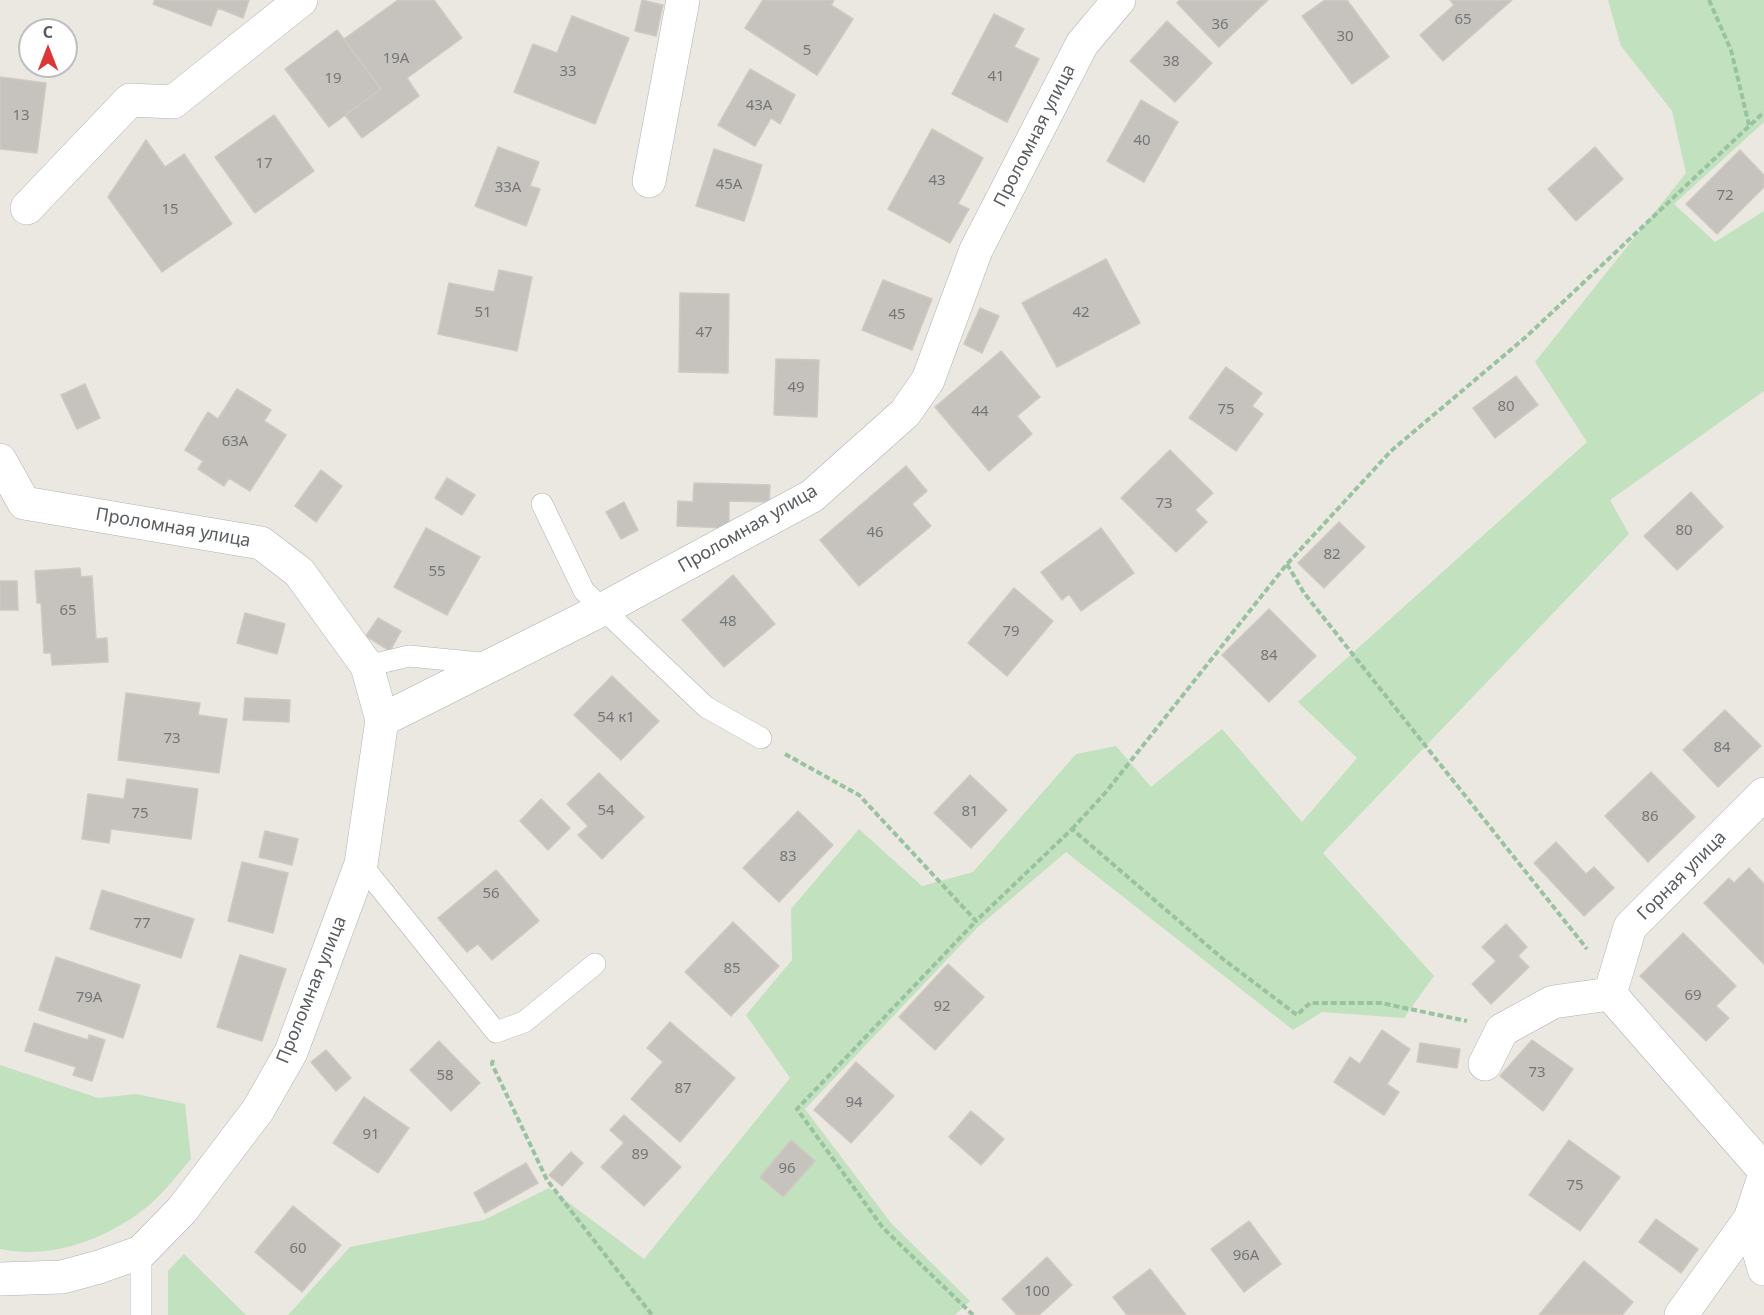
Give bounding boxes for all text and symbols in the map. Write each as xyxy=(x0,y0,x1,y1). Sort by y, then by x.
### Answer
house number: 65 xyxy=(1454,11,1472,29)
house number: 36 xyxy=(1211,16,1229,34)
north arrow xyxy=(18,18,78,78)
text: С xyxy=(43,21,53,43)
house number: 30 xyxy=(1336,28,1354,46)
house number: 5 xyxy=(803,42,811,60)
house number: 19А xyxy=(383,50,409,68)
house number: 38 xyxy=(1162,53,1180,71)
street label: Проломная улица xyxy=(990,61,1080,211)
house number: 33 xyxy=(559,63,577,81)
house number: 41 xyxy=(987,68,1005,86)
house number: 19 xyxy=(324,70,342,88)
house number: 43А xyxy=(746,97,772,115)
house number: 13 xyxy=(12,107,30,125)
house number: 40 xyxy=(1133,132,1151,150)
house number: 17 xyxy=(255,155,273,173)
house number: 43 xyxy=(928,172,946,190)
house number: 45А xyxy=(716,176,742,194)
house number: 33А xyxy=(495,179,521,197)
house number: 72 xyxy=(1716,187,1734,205)
house number: 15 xyxy=(161,201,179,219)
house number: 51 xyxy=(474,304,492,322)
house number: 42 xyxy=(1072,304,1090,322)
house number: 45 xyxy=(888,306,906,324)
house number: 47 xyxy=(695,324,713,342)
house number: 49 xyxy=(787,379,805,397)
house number: 80 xyxy=(1497,398,1515,416)
house number: 75 xyxy=(1217,401,1235,419)
house number: 44 xyxy=(971,403,989,421)
house number: 63А xyxy=(222,433,248,451)
street label: Проломная улица xyxy=(675,480,821,578)
house number: 73 xyxy=(1155,495,1173,513)
street label: Проломная улица xyxy=(94,504,252,552)
house number: 80 xyxy=(1675,522,1693,540)
house number: 46 xyxy=(866,524,884,542)
house number: 82 xyxy=(1323,546,1341,564)
house number: 55 xyxy=(428,563,446,581)
house number: 65 xyxy=(59,602,77,620)
house number: 48 xyxy=(719,613,737,631)
house number: 79 xyxy=(1002,623,1020,641)
house number: 84 xyxy=(1260,647,1278,665)
house number: 54 к1 xyxy=(597,709,635,727)
house number: 73 xyxy=(163,730,181,748)
house number: 84 xyxy=(1713,739,1731,757)
house number: 54 xyxy=(597,802,615,820)
house number: 81 xyxy=(961,803,979,821)
house number: 75 xyxy=(131,805,149,823)
house number: 86 xyxy=(1641,808,1659,826)
street label: Горная улица xyxy=(1633,827,1731,925)
house number: 83 xyxy=(779,848,797,866)
house number: 56 xyxy=(482,885,500,903)
street label: Проломная улица xyxy=(273,913,351,1067)
house number: 77 xyxy=(133,915,151,933)
house number: 85 xyxy=(723,960,741,978)
house number: 69 xyxy=(1684,987,1702,1005)
house number: 79А xyxy=(76,989,102,1007)
house number: 92 xyxy=(933,998,951,1016)
house number: 73 xyxy=(1528,1064,1546,1082)
house number: 58 xyxy=(436,1067,454,1085)
house number: 87 xyxy=(674,1080,692,1098)
house number: 94 xyxy=(845,1094,863,1112)
house number: 91 xyxy=(362,1126,380,1144)
house number: 89 xyxy=(631,1146,649,1164)
house number: 96 xyxy=(778,1160,796,1178)
house number: 75 xyxy=(1566,1177,1584,1195)
house number: 60 xyxy=(289,1240,307,1258)
house number: 96А xyxy=(1233,1247,1259,1265)
house number: 100 xyxy=(1024,1283,1050,1301)

